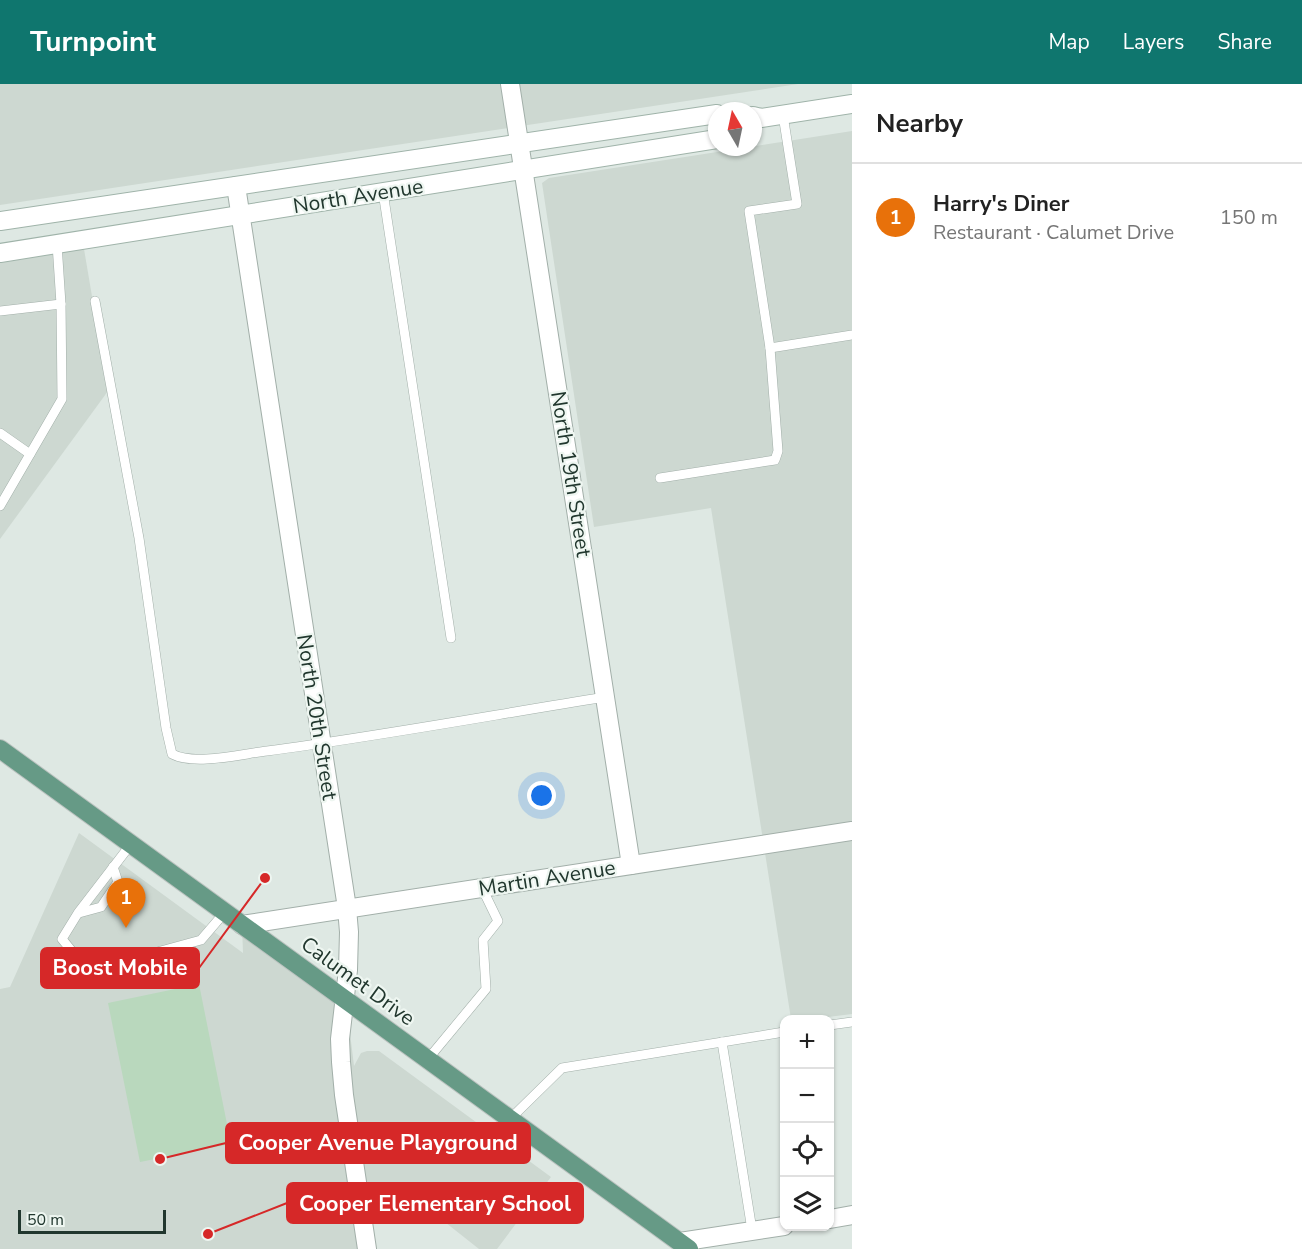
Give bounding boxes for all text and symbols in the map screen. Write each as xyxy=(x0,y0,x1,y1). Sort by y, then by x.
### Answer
text: Turnpoint xyxy=(30,23,156,61)
text: Map xyxy=(1048,28,1090,56)
text: Layers xyxy=(1123,28,1184,56)
text: Share xyxy=(1217,28,1272,56)
north arrow xyxy=(708,102,762,156)
text: Nearby xyxy=(876,106,963,141)
street label: North Avenue xyxy=(291,172,425,220)
text: Harry's Diner xyxy=(933,189,1069,219)
text: 1 xyxy=(890,204,902,231)
text: 150 m xyxy=(1220,204,1278,231)
text: Restaurant · Calumet Drive xyxy=(933,219,1174,246)
street label: North 19th Street xyxy=(544,389,598,559)
street label: North 20th Street xyxy=(290,632,344,802)
your location xyxy=(527,781,556,810)
street label: Martin Avenue xyxy=(477,853,617,903)
pin: 1 xyxy=(106,878,146,928)
street label: Calumet Drive xyxy=(295,930,421,1032)
callout: Boost Mobile xyxy=(41,948,199,988)
text: Boost Mobile xyxy=(53,953,188,983)
map controls xyxy=(780,1015,834,1231)
button: + xyxy=(780,1015,834,1069)
button: − xyxy=(780,1069,834,1123)
callout: Cooper Avenue Playground xyxy=(226,1123,530,1163)
button: locate xyxy=(780,1123,834,1177)
text: Cooper Avenue Playground xyxy=(238,1128,518,1158)
button: layers xyxy=(780,1177,834,1231)
callout: Cooper Elementary School xyxy=(287,1183,583,1223)
text: Cooper Elementary School xyxy=(299,1189,571,1219)
scale bar xyxy=(18,1207,166,1234)
text: 50 m xyxy=(27,1209,64,1231)

